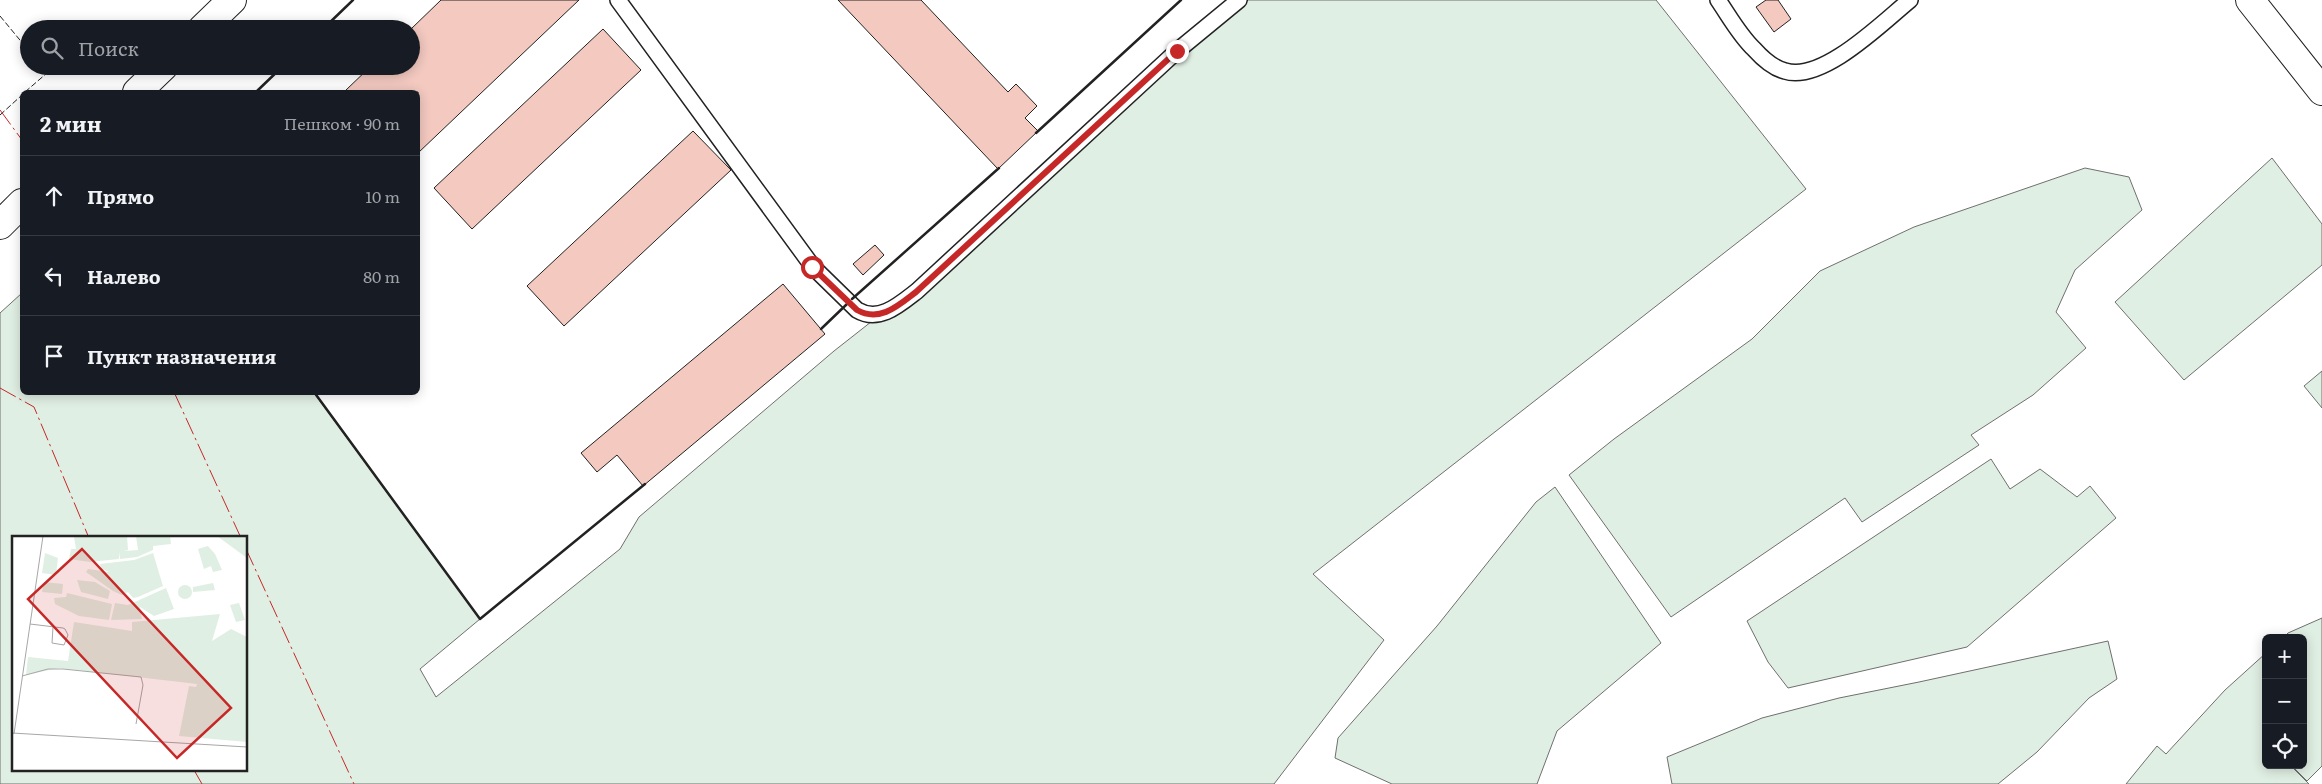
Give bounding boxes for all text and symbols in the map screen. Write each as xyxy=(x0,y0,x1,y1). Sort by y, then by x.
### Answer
search box xyxy=(20,20,420,75)
icon: search xyxy=(38,34,66,62)
text: Поиск xyxy=(78,34,139,62)
route end xyxy=(1166,40,1189,63)
text: 2 мин xyxy=(40,107,102,138)
text: Пешком · 90 m xyxy=(284,111,400,135)
icon: ahead xyxy=(40,182,68,210)
text: Прямо xyxy=(87,182,154,210)
text: 10 m xyxy=(366,184,400,208)
route start xyxy=(801,256,824,279)
icon: left xyxy=(40,262,68,290)
text: Налево xyxy=(87,262,161,290)
text: 80 m xyxy=(363,264,400,288)
icon: arrive xyxy=(40,342,68,370)
text: Пункт назначения xyxy=(87,342,276,370)
inset map xyxy=(12,536,248,772)
map controls xyxy=(2262,634,2307,769)
button: + xyxy=(2262,634,2307,679)
button: − xyxy=(2262,679,2307,724)
button: locate xyxy=(2262,724,2307,769)

